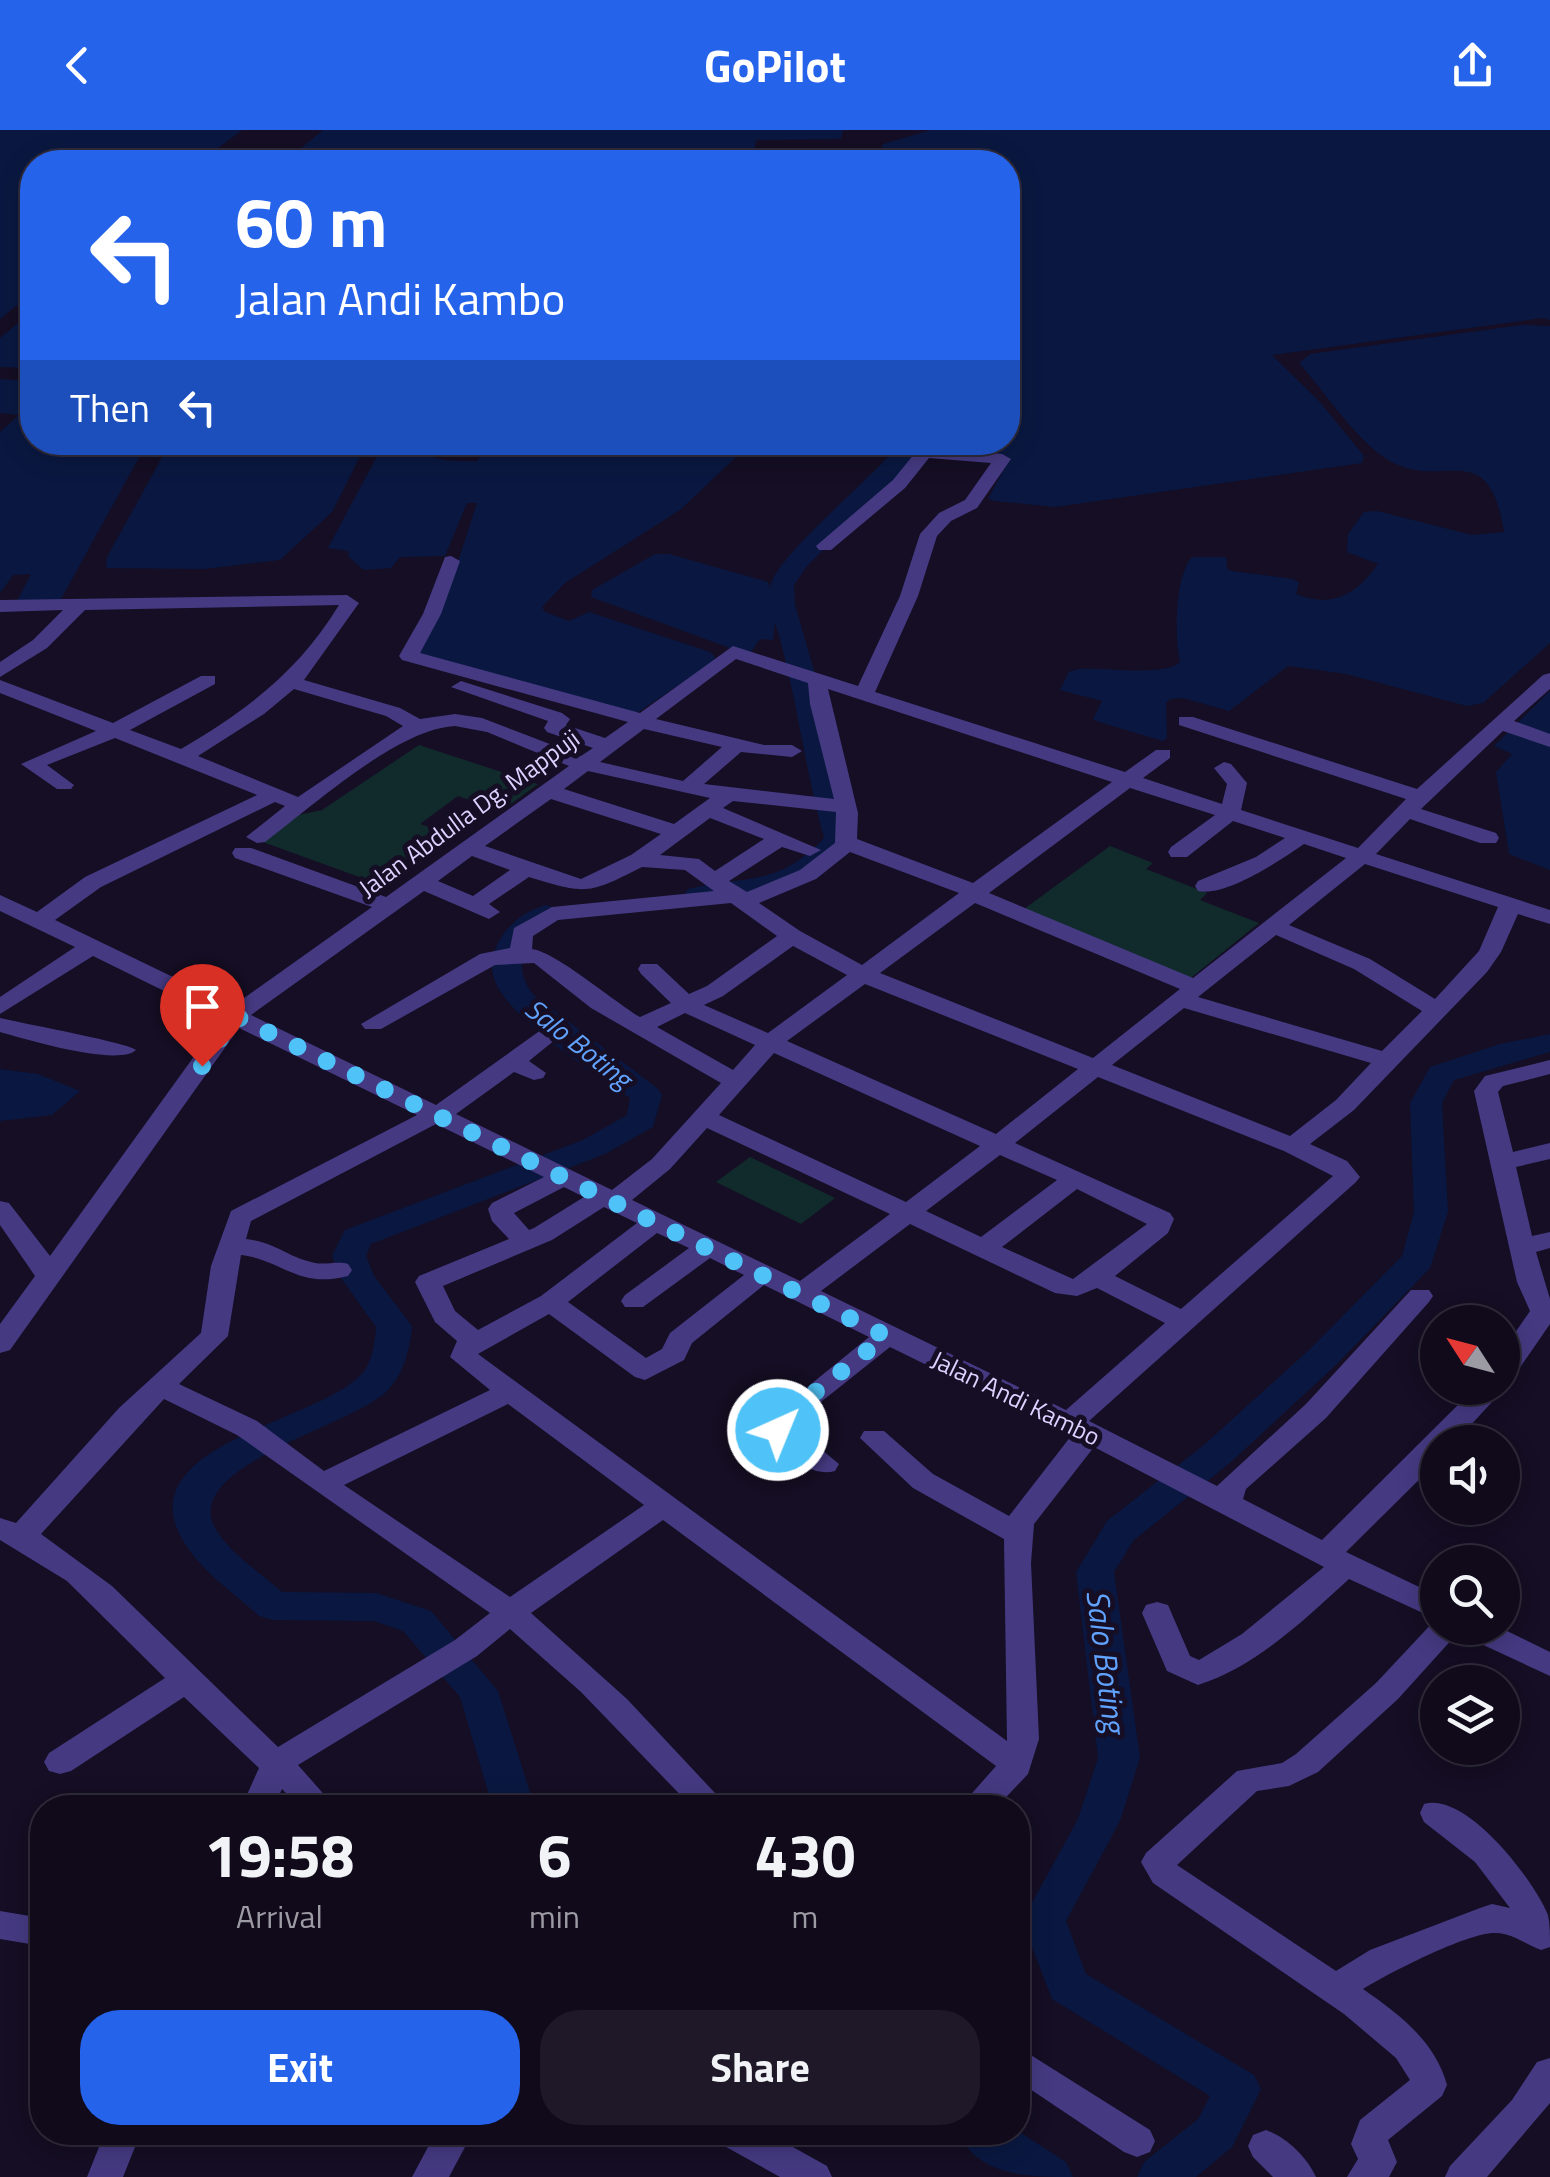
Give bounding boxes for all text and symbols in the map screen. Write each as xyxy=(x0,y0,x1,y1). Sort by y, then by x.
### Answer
text: GoPilot xyxy=(704,31,846,99)
icon: back xyxy=(50,38,105,93)
icon: share xyxy=(1445,38,1500,93)
text: 60 m xyxy=(235,168,388,274)
icon: left xyxy=(70,190,200,320)
text: Jalan Andi Kambo xyxy=(235,264,565,332)
text: Then xyxy=(70,379,150,437)
icon: left xyxy=(170,380,225,435)
street label: Jalan Abdulla Dg. Mappuji xyxy=(351,720,587,906)
pin xyxy=(160,964,245,1067)
icon: arrive xyxy=(175,979,230,1034)
water label: Salo Boting xyxy=(516,987,644,1100)
north arrow xyxy=(1420,1305,1520,1405)
map controls xyxy=(1420,1305,1520,1765)
street label: Jalan Andi Kambo xyxy=(925,1341,1107,1455)
position arrow xyxy=(726,1378,830,1482)
button: sound xyxy=(1420,1425,1520,1525)
button: search xyxy=(1420,1545,1520,1645)
water label: Salo Boting xyxy=(1074,1587,1140,1739)
button: layers xyxy=(1420,1665,1520,1765)
text: 19:58 xyxy=(205,1809,354,1900)
text: 6 xyxy=(538,1809,571,1900)
text: 430 xyxy=(755,1809,855,1900)
text: Arrival xyxy=(236,1892,323,1940)
text: min xyxy=(529,1892,580,1940)
text: m xyxy=(792,1892,818,1940)
button: Exit xyxy=(80,2010,520,2125)
button: Share xyxy=(540,2010,980,2125)

